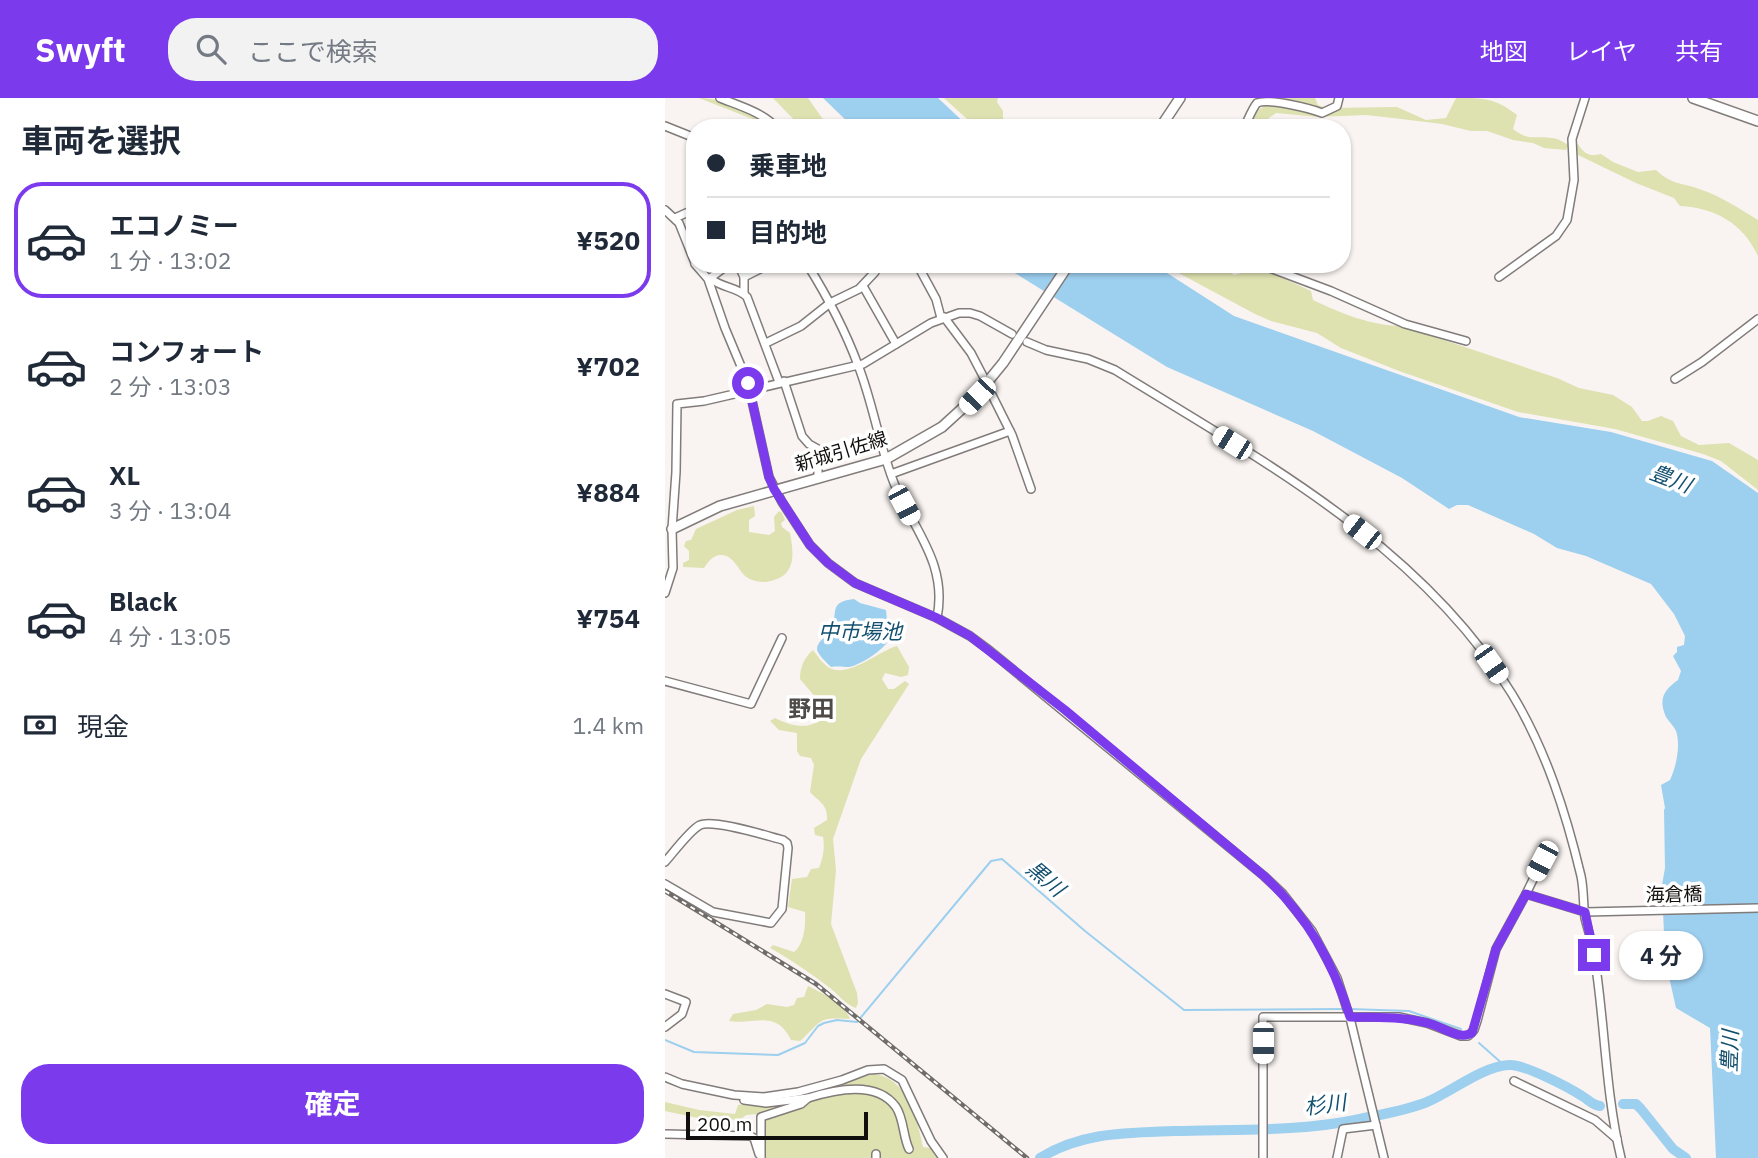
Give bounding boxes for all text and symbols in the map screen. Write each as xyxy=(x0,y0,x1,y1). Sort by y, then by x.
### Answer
search box xyxy=(168,18,658,81)
text: Swyft xyxy=(35,28,126,71)
icon: search xyxy=(192,30,230,68)
text: ここで検索 xyxy=(248,34,378,68)
text: 地図 xyxy=(1480,35,1528,67)
text: レイヤ xyxy=(1566,35,1637,67)
text: 共有 xyxy=(1675,35,1723,67)
text: 車両を選択 xyxy=(21,119,181,161)
text: 乗車地 xyxy=(749,148,827,182)
text: エコノミー xyxy=(109,208,239,242)
icon: car xyxy=(25,209,88,272)
text: 目的地 xyxy=(749,215,827,249)
text: ¥520 xyxy=(576,223,640,257)
text: 1 分 · 13:02 xyxy=(109,245,232,275)
text: コンフォート xyxy=(109,334,264,368)
icon: car xyxy=(25,335,88,398)
text: ¥702 xyxy=(576,349,640,383)
route start xyxy=(732,367,764,399)
text: 2 分 · 13:03 xyxy=(109,371,232,401)
car xyxy=(955,374,1000,418)
car xyxy=(1209,423,1256,463)
street label: 新城引佐線 xyxy=(792,426,890,476)
water label: 豊川 xyxy=(1646,457,1697,499)
text: XL xyxy=(109,458,140,492)
icon: car xyxy=(25,461,88,524)
text: ¥884 xyxy=(576,475,640,509)
car xyxy=(885,482,924,528)
text: 3 分 · 13:04 xyxy=(109,495,232,525)
car xyxy=(1339,511,1386,553)
text: Black xyxy=(109,584,177,618)
icon: car xyxy=(25,587,88,650)
text: ¥754 xyxy=(576,601,640,635)
water label: 中市場池 xyxy=(818,617,904,645)
text: 4 分 · 13:05 xyxy=(109,621,232,651)
car xyxy=(1471,641,1512,687)
district label: 野田 xyxy=(788,693,834,723)
icon: cash xyxy=(21,706,59,744)
text: 現金 xyxy=(77,709,129,743)
text: 1.4 km xyxy=(573,710,644,740)
car xyxy=(1523,838,1562,884)
water label: 黒川 xyxy=(1021,854,1073,904)
street label: 海倉橋 xyxy=(1645,882,1703,906)
callout: 4 分 xyxy=(1619,930,1703,980)
route end xyxy=(1578,939,1610,971)
text: 4 分 xyxy=(1640,940,1682,970)
car xyxy=(1253,1022,1274,1064)
water label: 豊川 xyxy=(1714,1028,1744,1072)
button: 確定 xyxy=(21,1064,644,1144)
water label: 杉川 xyxy=(1302,1087,1350,1120)
scale bar xyxy=(686,1109,868,1141)
text: 200 m xyxy=(697,1112,752,1136)

